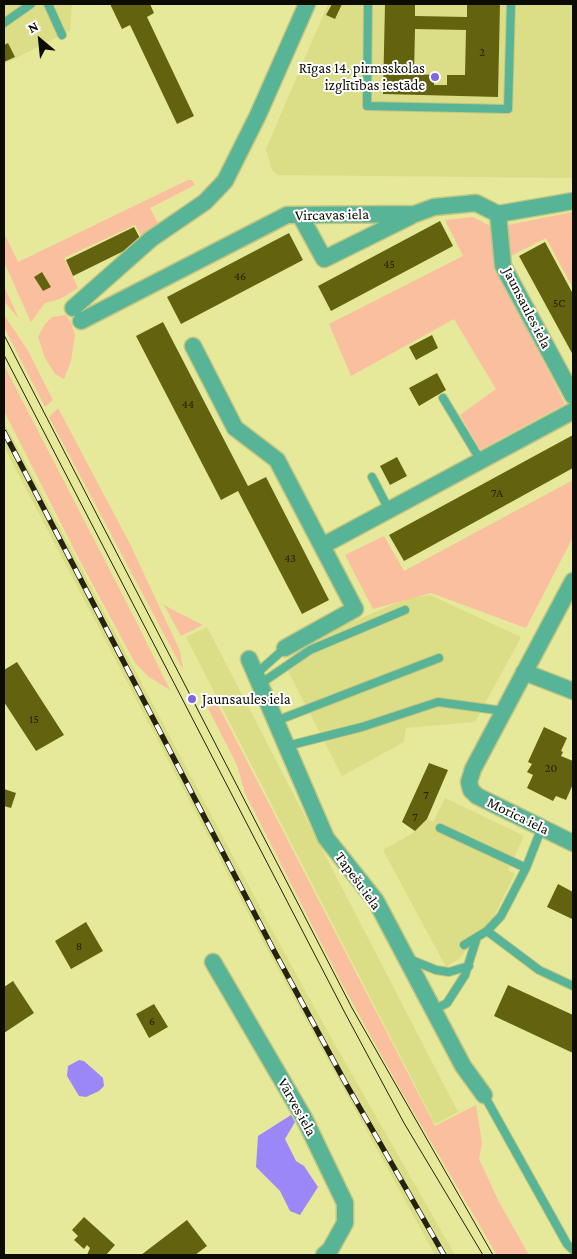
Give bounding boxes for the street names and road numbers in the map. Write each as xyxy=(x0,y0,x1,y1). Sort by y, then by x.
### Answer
street label: Vircavas iela xyxy=(295,205,369,225)
street label: Jaunsaules iela xyxy=(499,264,555,352)
street label: Morica iela xyxy=(484,793,552,839)
street label: Tapešu iela xyxy=(331,849,385,913)
street label: Vārves iela xyxy=(274,1075,320,1139)

